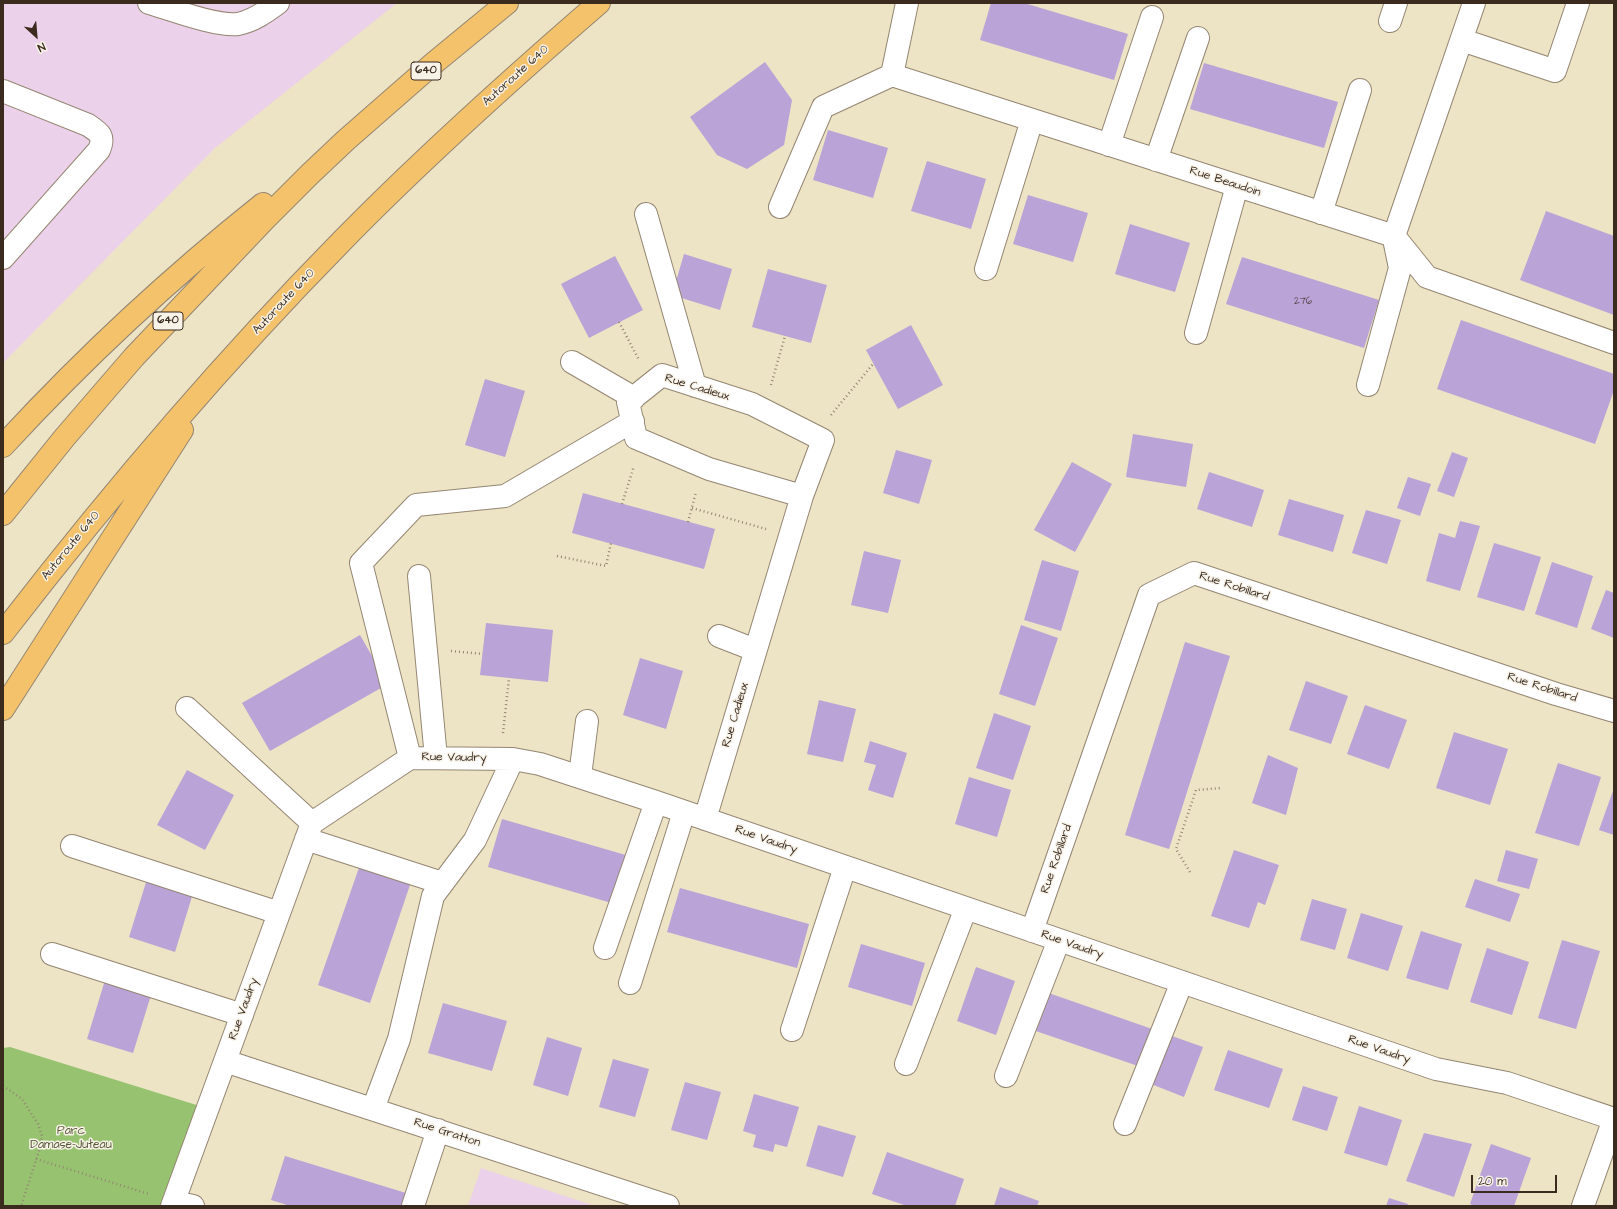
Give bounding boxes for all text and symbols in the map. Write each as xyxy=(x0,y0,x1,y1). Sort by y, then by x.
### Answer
north arrow xyxy=(16,16,56,56)
text: N xyxy=(35,39,48,55)
street label: Autoroute 640 xyxy=(480,42,552,110)
road number: 640 xyxy=(411,62,441,80)
street label: Rue Beaudoin xyxy=(1188,164,1262,200)
street label: Autoroute 640 xyxy=(250,266,318,338)
house number: 276 xyxy=(1294,296,1312,308)
road number: 640 xyxy=(153,312,183,330)
street label: Rue Cadieux xyxy=(663,371,731,405)
street label: Autoroute 640 xyxy=(39,509,103,583)
street label: Rue Robillard xyxy=(1197,569,1271,605)
street label: Rue Robillard xyxy=(1505,670,1579,706)
street label: Rue Cadieux xyxy=(719,681,753,749)
street label: Rue Vaudry xyxy=(421,750,487,766)
street label: Rue Robillard xyxy=(1038,822,1076,896)
street label: Rue Vaudry xyxy=(733,823,799,857)
street label: Rue Vaudry xyxy=(1039,928,1105,962)
street label: Rue Vaudry xyxy=(226,976,262,1042)
street label: Rue Vaudry xyxy=(1346,1033,1412,1067)
street label: Rue Gratton xyxy=(412,1115,482,1151)
park label: Parc Damase-Juteau xyxy=(30,1124,112,1152)
scale bar xyxy=(1473,1167,1559,1193)
text: 20 m xyxy=(1478,1173,1507,1190)

